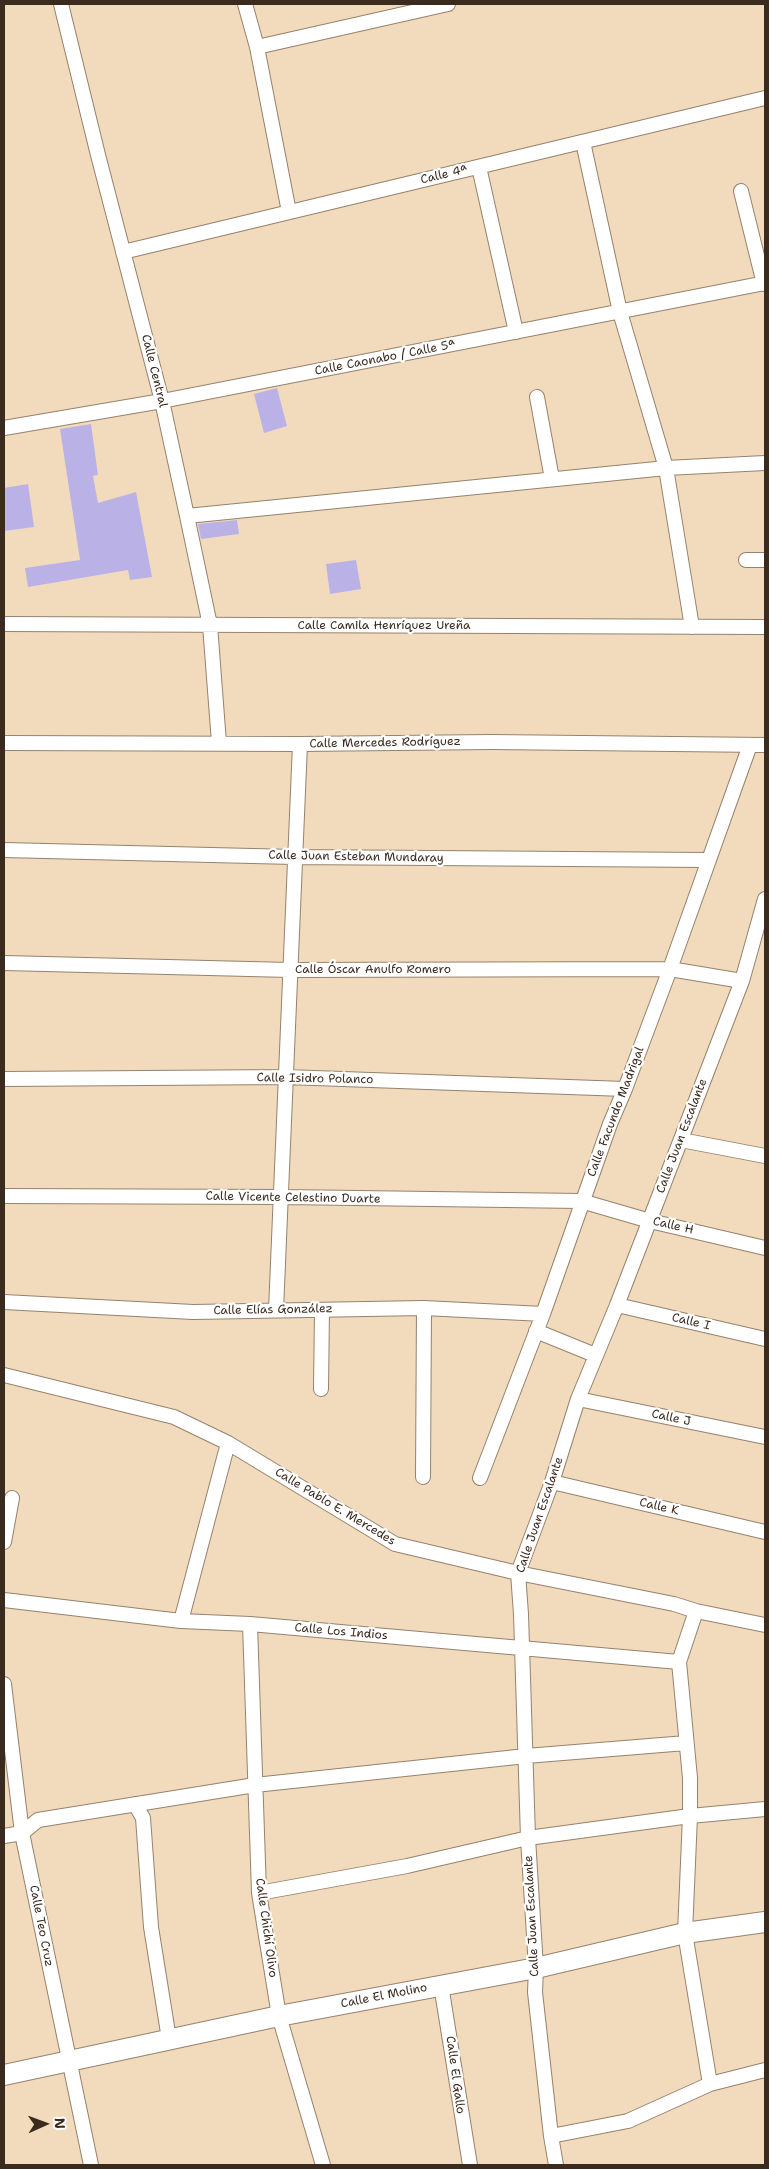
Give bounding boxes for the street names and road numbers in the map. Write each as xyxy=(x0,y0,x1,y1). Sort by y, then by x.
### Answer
street label: Calle 4ª xyxy=(419,163,469,187)
street label: Calle Central xyxy=(138,333,170,409)
street label: Calle Caonabo / Calle 5ª xyxy=(314,337,456,379)
street label: Calle Camila Henríquez Ureña xyxy=(297,619,471,633)
street label: Calle Mercedes Rodríguez xyxy=(309,734,461,752)
street label: Calle Juan Esteban Mundaray xyxy=(268,848,444,866)
street label: Calle Óscar Anulfo Romero xyxy=(295,963,451,977)
street label: Calle Facundo Madrigal xyxy=(585,1045,647,1179)
street label: Calle Isidro Polanco xyxy=(256,1071,374,1087)
street label: Calle Juan Escalante xyxy=(653,1077,711,1195)
street label: Calle Vicente Celestino Duarte xyxy=(205,1189,381,1207)
street label: Calle H xyxy=(651,1214,695,1238)
street label: Calle Elías González xyxy=(213,1302,333,1318)
street label: Calle I xyxy=(670,1311,712,1333)
street label: Calle J xyxy=(650,1407,692,1429)
street label: Calle Juan Escalante xyxy=(513,1455,567,1575)
street label: Calle Pablo E. Mercedes xyxy=(272,1465,398,1549)
street label: Calle K xyxy=(638,1495,680,1519)
street label: Calle Los Indios xyxy=(294,1621,388,1643)
street label: Calle Juan Escalante xyxy=(522,1855,542,1977)
street label: Calle Chichí Olivo xyxy=(252,1877,280,1979)
street label: Calle Teo Cruz xyxy=(26,1884,56,1968)
street label: Calle El Molino xyxy=(340,1981,428,2011)
street label: Calle El Gallo xyxy=(442,2035,468,2115)

